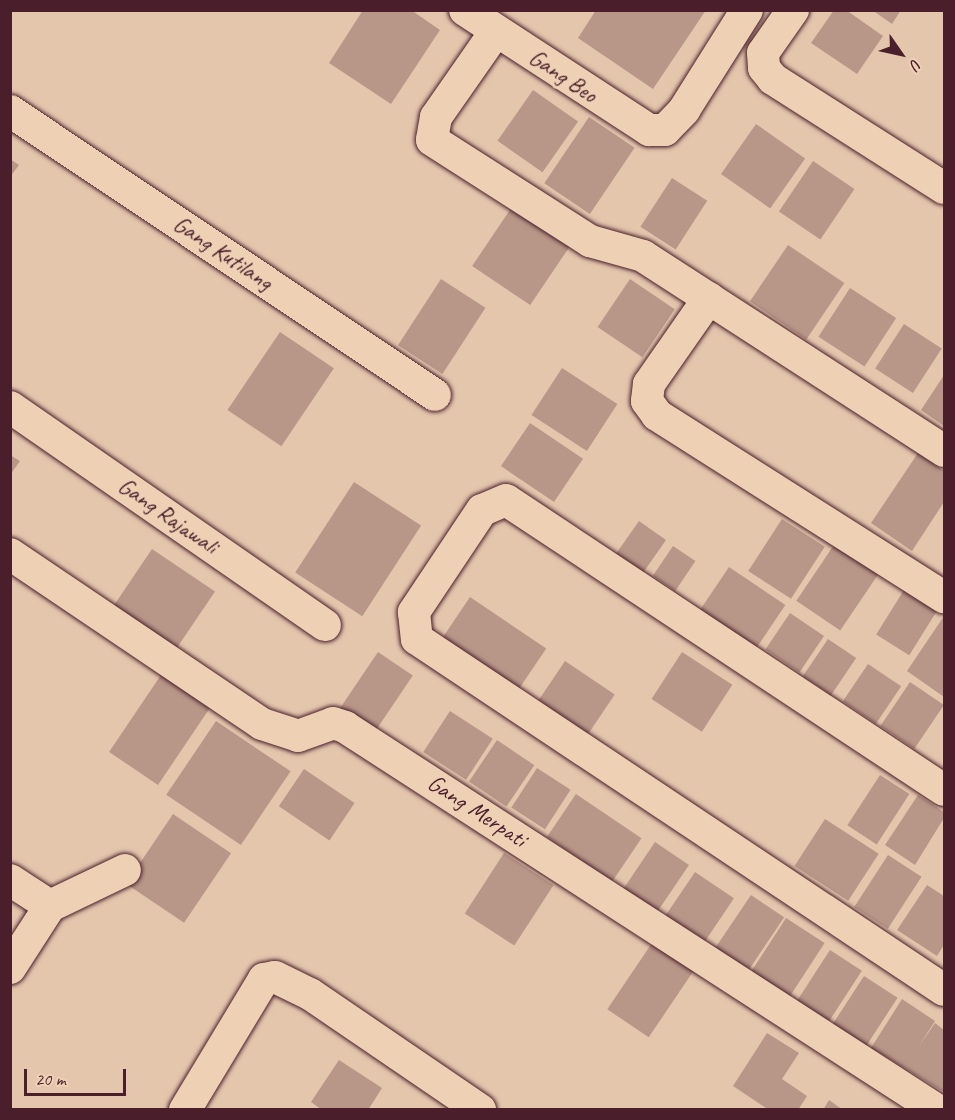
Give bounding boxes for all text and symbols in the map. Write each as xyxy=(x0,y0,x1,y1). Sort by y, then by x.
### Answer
north arrow xyxy=(871,24,931,84)
street label: Gang Beo xyxy=(523,43,603,109)
text: U xyxy=(905,55,926,73)
street label: Gang Kutilang xyxy=(168,210,278,296)
street label: Gang Rajawali xyxy=(112,471,224,561)
street label: Gang Merpati xyxy=(422,768,532,854)
scale bar xyxy=(27,1057,129,1095)
text: 20 m xyxy=(35,1068,66,1090)

